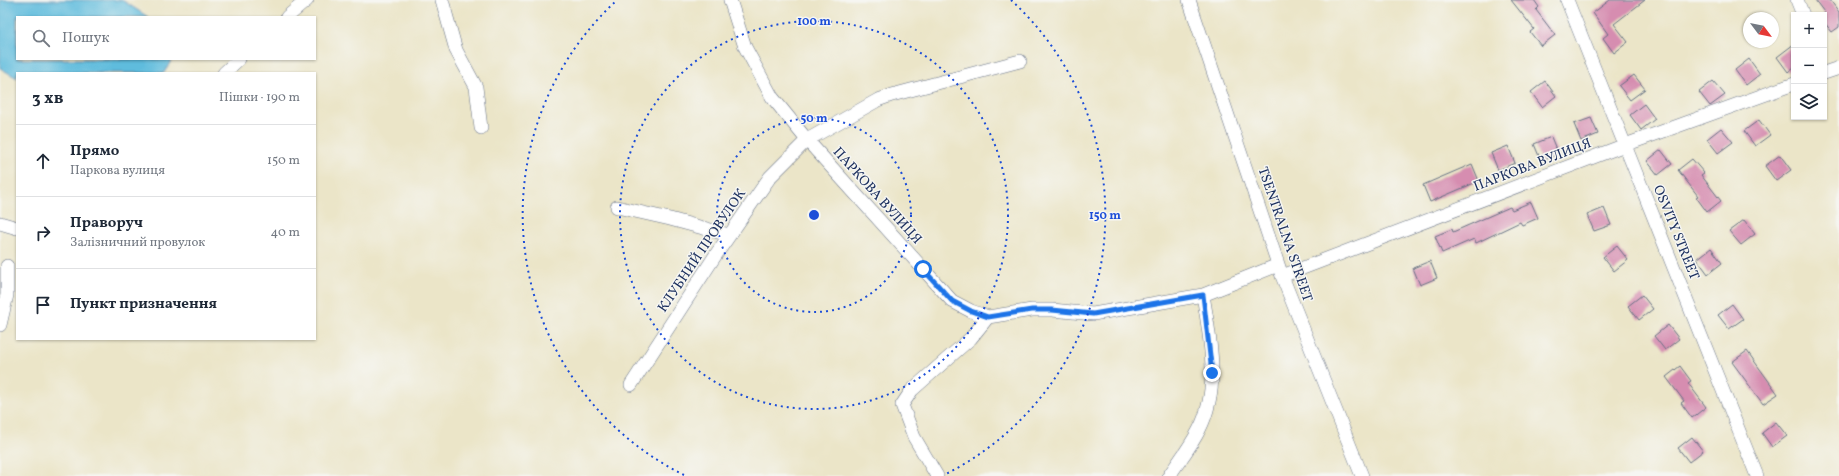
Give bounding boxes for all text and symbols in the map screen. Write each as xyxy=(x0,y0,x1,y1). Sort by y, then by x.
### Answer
north arrow xyxy=(1743,12,1779,48)
map controls xyxy=(1791,12,1827,120)
button: + xyxy=(1791,12,1827,48)
text: 100 m xyxy=(797,14,831,30)
search box xyxy=(16,16,316,60)
icon: search xyxy=(30,27,52,49)
text: Пошук xyxy=(62,28,110,49)
button: − xyxy=(1791,48,1827,84)
button: layers xyxy=(1791,84,1827,120)
text: 3 хв xyxy=(32,87,63,110)
text: Пішки · 190 m xyxy=(219,89,300,107)
text: 50 m xyxy=(800,111,828,127)
street label: ПАРКОВА ВУЛИЦЯ xyxy=(1471,134,1594,197)
text: Прямо xyxy=(70,141,119,162)
street label: ПАРКОВА ВУЛИЦЯ xyxy=(828,143,926,249)
icon: ahead xyxy=(32,150,54,172)
text: 150 m xyxy=(267,152,300,170)
text: Паркова вулиця xyxy=(70,162,165,180)
street label: TSENTRALNA STREET xyxy=(1253,165,1317,304)
street label: OSVITY STREET xyxy=(1648,182,1703,283)
street label: КЛУБНИЙ ПРОВУЛОК xyxy=(653,184,751,316)
centre of rings xyxy=(807,208,821,222)
text: 150 m xyxy=(1089,208,1121,224)
text: Праворуч xyxy=(70,213,143,234)
icon: right xyxy=(32,222,54,244)
text: 40 m xyxy=(271,224,300,242)
text: Залізничний провулок xyxy=(70,234,205,252)
route start xyxy=(914,260,932,278)
icon: arrive xyxy=(32,294,54,316)
text: Пункт призначення xyxy=(70,294,217,315)
route end xyxy=(1203,364,1221,382)

